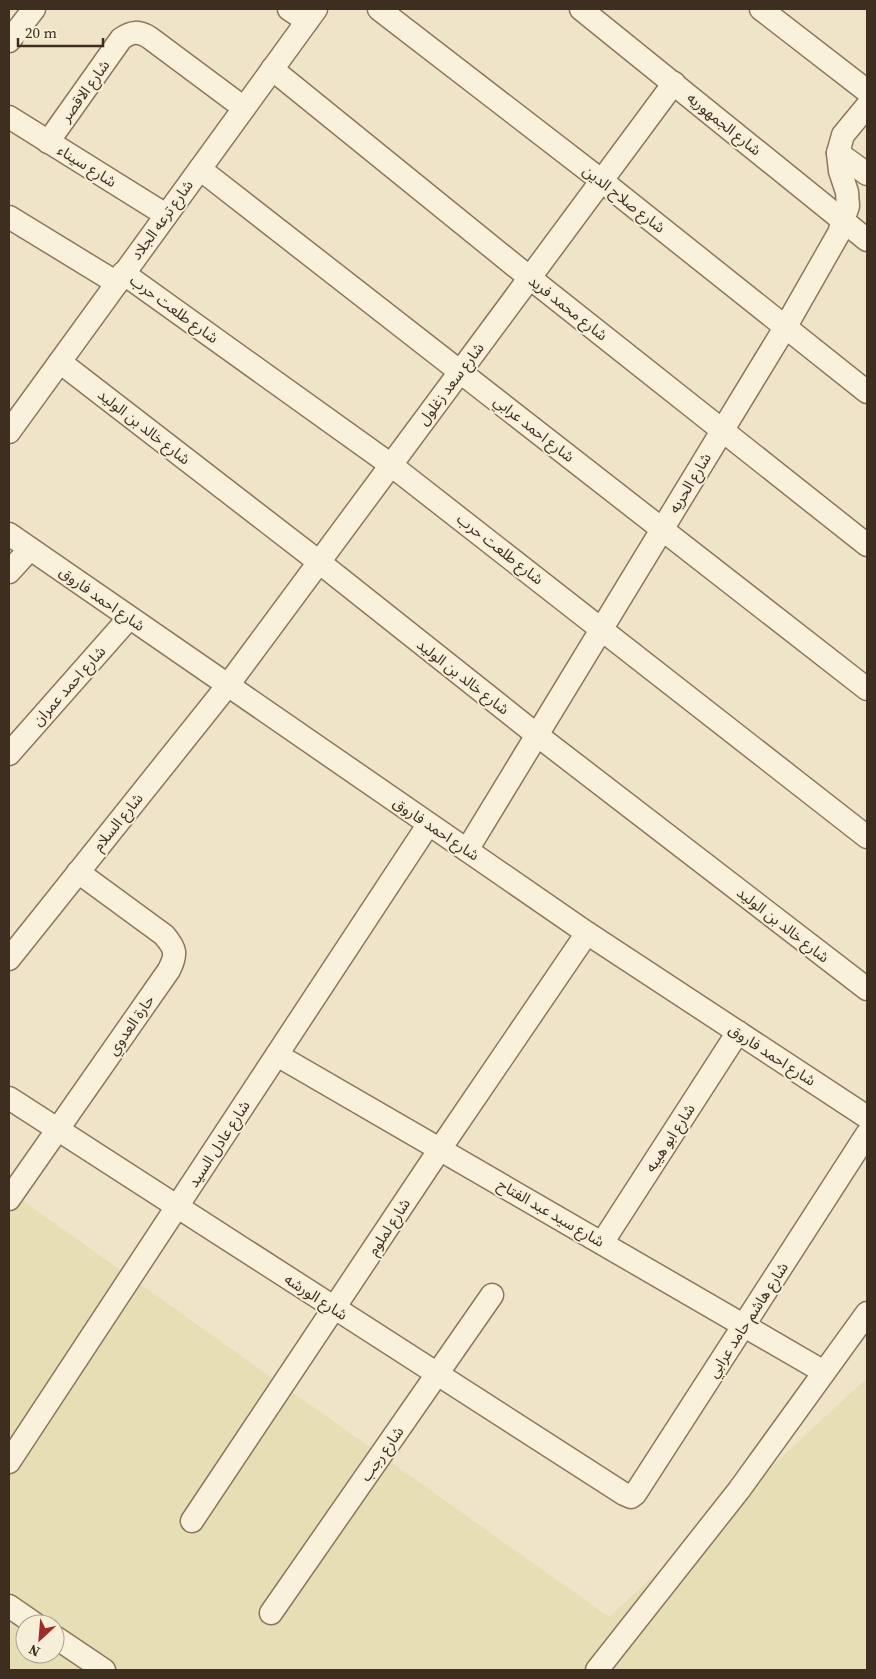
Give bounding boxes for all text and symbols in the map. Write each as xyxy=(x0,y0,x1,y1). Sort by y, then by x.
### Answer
scale bar xyxy=(18,15,102,47)
text: 20 m xyxy=(25,22,57,43)
street label: شارع الاقصر xyxy=(54,55,116,128)
street label: شارع الجمهوريه xyxy=(681,87,766,162)
street label: شارع سيناء xyxy=(53,139,121,194)
street label: شارع صلاح الدين xyxy=(578,160,670,239)
street label: شارع ترعه الجلاد xyxy=(125,175,200,265)
street label: شارع طلعت حرب xyxy=(125,269,223,350)
street label: شارع محمد فريد xyxy=(523,270,612,347)
street label: شارع سعد زغلول xyxy=(413,338,490,431)
street label: شارع خالد بن الوليد xyxy=(93,384,195,471)
street label: شارع احمد عرابي xyxy=(488,390,579,468)
street label: شارع الحريه xyxy=(663,448,718,518)
street label: شارع طلعت حرب xyxy=(451,508,548,591)
street label: شارع احمد فاروق xyxy=(54,561,150,638)
street label: شارع خالد بن الوليد xyxy=(412,634,514,721)
street label: شارع احمد عمران xyxy=(27,641,112,732)
street label: شارع السلام xyxy=(88,788,149,856)
street label: شارع احمد فاروق xyxy=(388,792,484,867)
street label: شارع خالد بن الوليد xyxy=(732,882,834,969)
street label: حارة العدوي xyxy=(102,990,160,1060)
street label: شارع احمد فاروق xyxy=(723,1018,820,1092)
street label: شارع عادل السيد xyxy=(183,1096,256,1192)
street label: شارع ابو هيبه xyxy=(640,1099,701,1177)
street label: شارع سيد عبد الفتاح xyxy=(493,1173,609,1254)
street label: شارع لملوم xyxy=(362,1194,417,1260)
street label: شارع هاشم حامد عرابي xyxy=(702,1258,795,1383)
street label: شارع الورشه xyxy=(280,1268,352,1327)
street label: شارع رجب xyxy=(355,1422,410,1487)
north arrow xyxy=(15,1614,65,1664)
text: N xyxy=(25,1639,43,1662)

